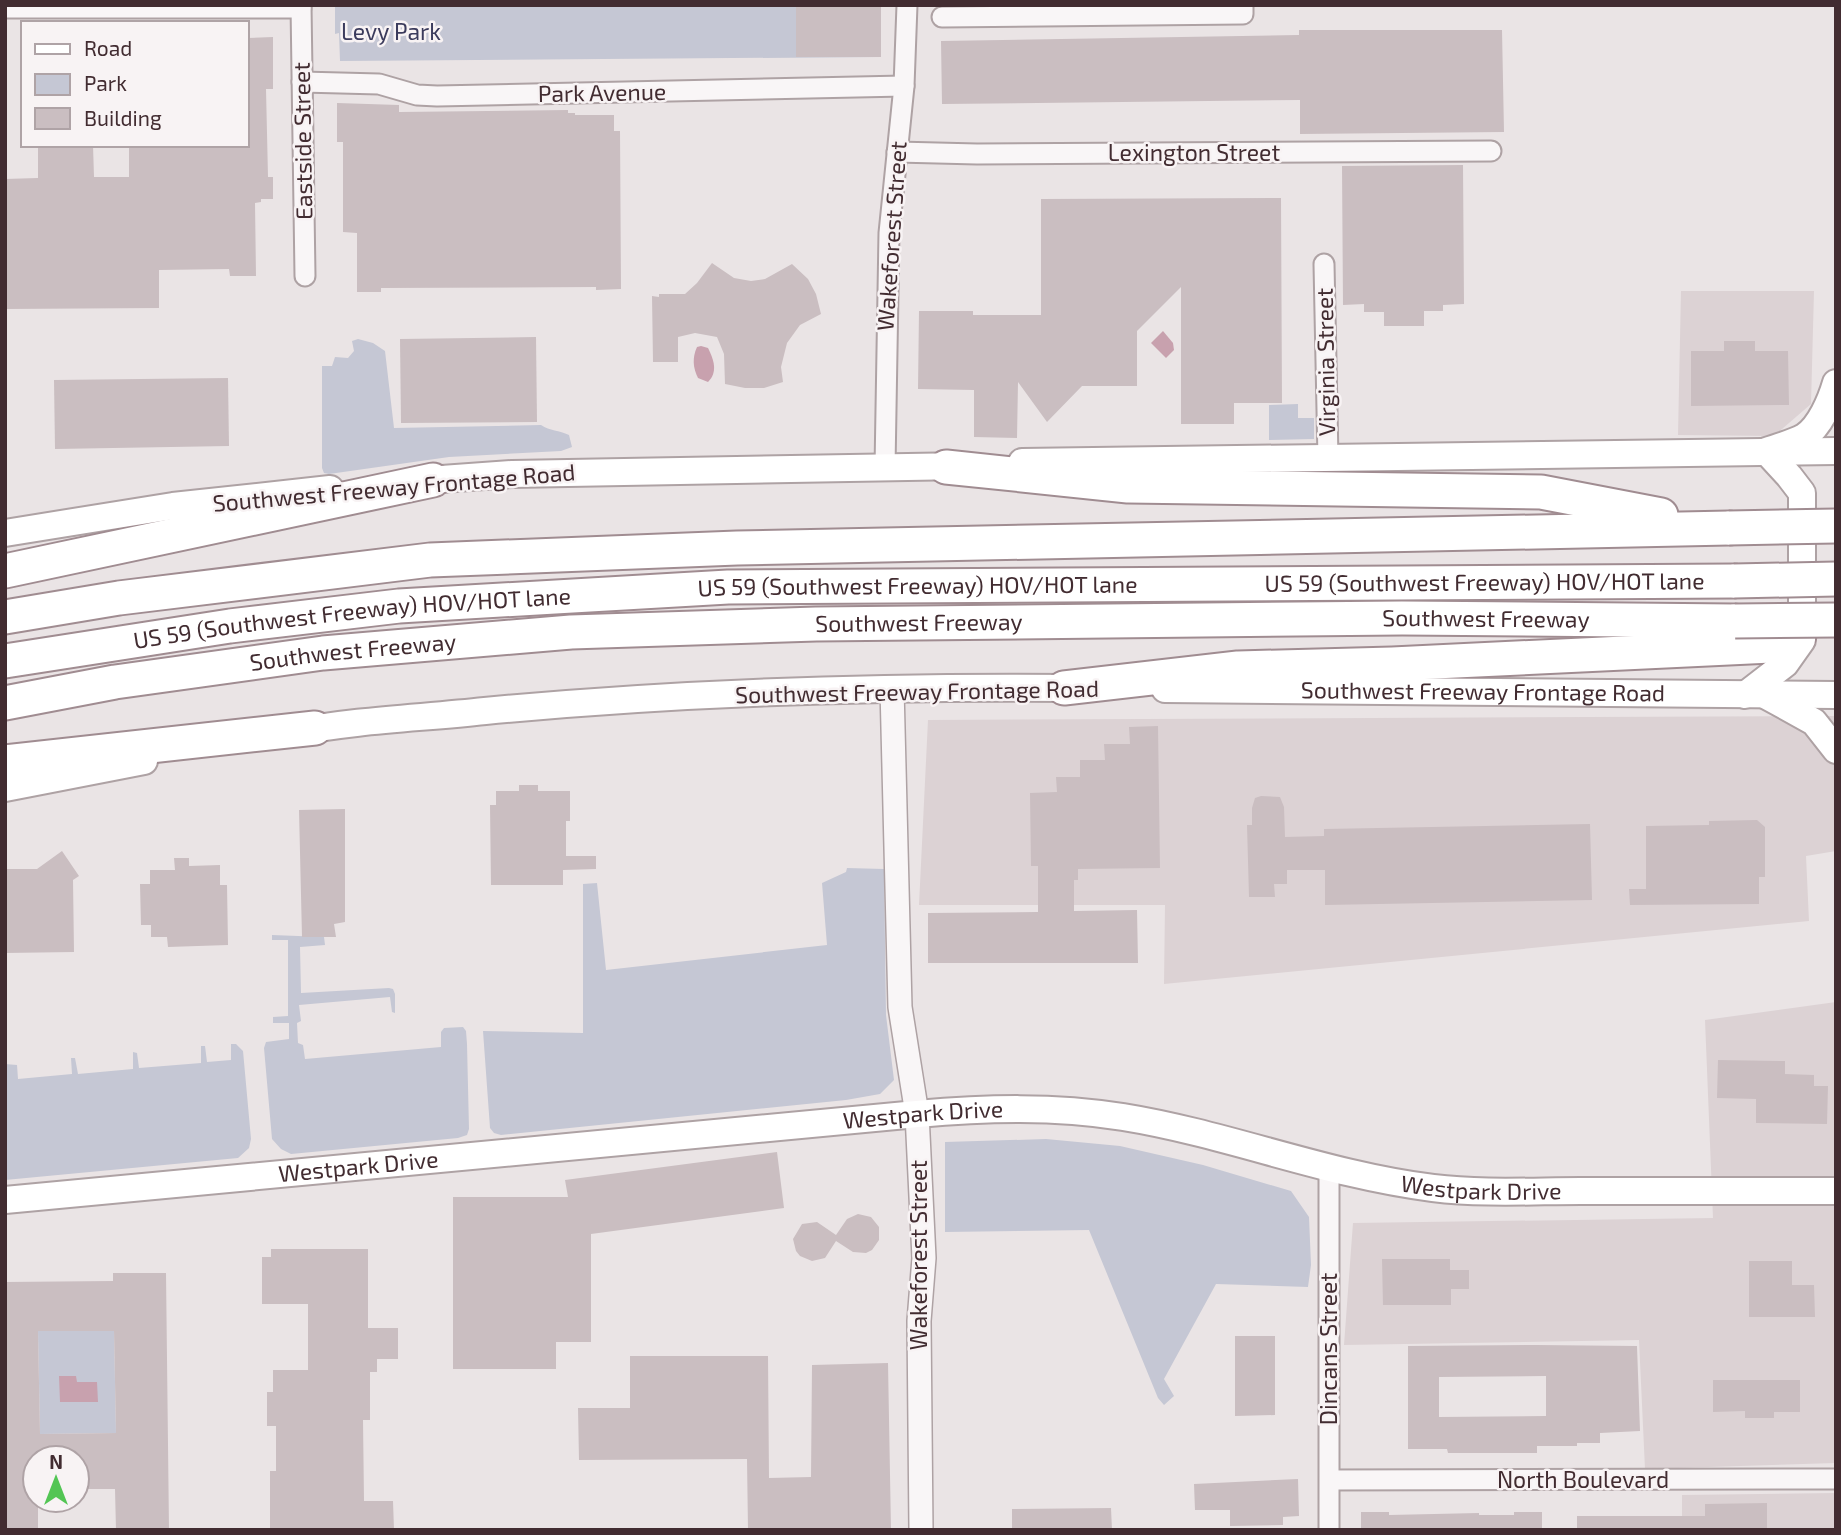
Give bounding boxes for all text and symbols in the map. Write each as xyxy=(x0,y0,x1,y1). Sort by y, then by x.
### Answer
park label: Levy Park xyxy=(341,17,441,45)
legend xyxy=(21,21,248,147)
text: Road xyxy=(84,35,132,60)
street label: Eastside Street xyxy=(287,62,317,220)
text: Park xyxy=(84,70,127,95)
street label: Park Avenue xyxy=(538,77,666,107)
text: Building xyxy=(84,105,162,130)
street label: Lexington Street xyxy=(1108,138,1280,166)
street label: Wakeforest Street xyxy=(870,140,912,332)
street label: Virginia Street xyxy=(1310,287,1340,436)
street label: Southwest Freeway Frontage Road xyxy=(211,457,576,517)
street label: US 59 (Southwest Freeway) HOV/HOT lane xyxy=(1264,566,1705,597)
street label: US 59 (Southwest Freeway) HOV/HOT lane xyxy=(697,570,1138,602)
street label: US 59 (Southwest Freeway) HOV/HOT lane xyxy=(133,581,573,655)
street label: Southwest Freeway xyxy=(1382,603,1590,633)
street label: Southwest Freeway xyxy=(815,607,1023,637)
street label: Southwest Freeway xyxy=(247,628,457,678)
street label: Southwest Freeway Frontage Road xyxy=(735,674,1099,708)
street label: Southwest Freeway Frontage Road xyxy=(1301,675,1665,706)
street label: Westpark Drive xyxy=(842,1094,1003,1134)
street label: Westpark Drive xyxy=(277,1144,440,1187)
street label: Wakeforest Street xyxy=(904,1160,932,1350)
street label: Westpark Drive xyxy=(1399,1169,1562,1205)
street label: Dincans Street xyxy=(1314,1273,1342,1425)
north arrow xyxy=(21,1444,91,1514)
text: N xyxy=(49,1450,63,1473)
street label: North Boulevard xyxy=(1497,1465,1669,1493)

